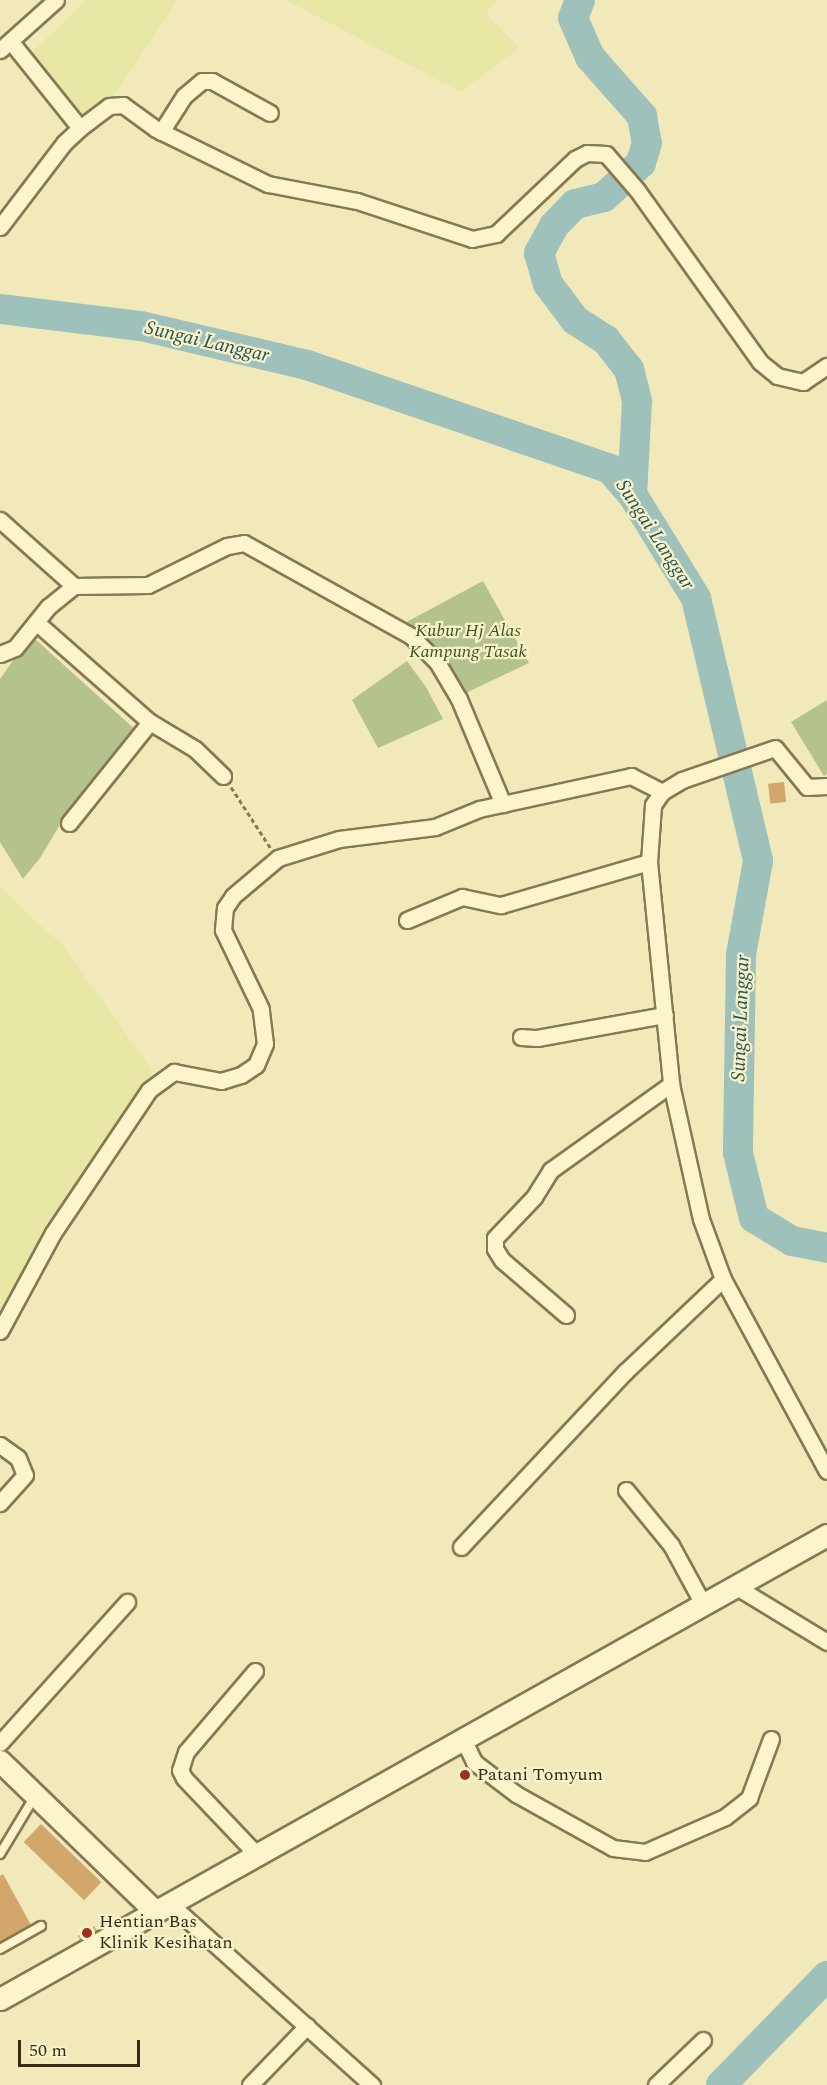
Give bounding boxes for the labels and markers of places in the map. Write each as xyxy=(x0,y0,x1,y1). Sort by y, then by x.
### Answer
place label: Patani Tomyum xyxy=(477,1764,603,1786)
marker: Patani Tomyum xyxy=(458,1768,472,1782)
place label: Hentian Bas Klinik Kesihatan xyxy=(99,1912,233,1954)
marker: Hentian Bas Klinik Kesihatan xyxy=(80,1926,94,1940)

